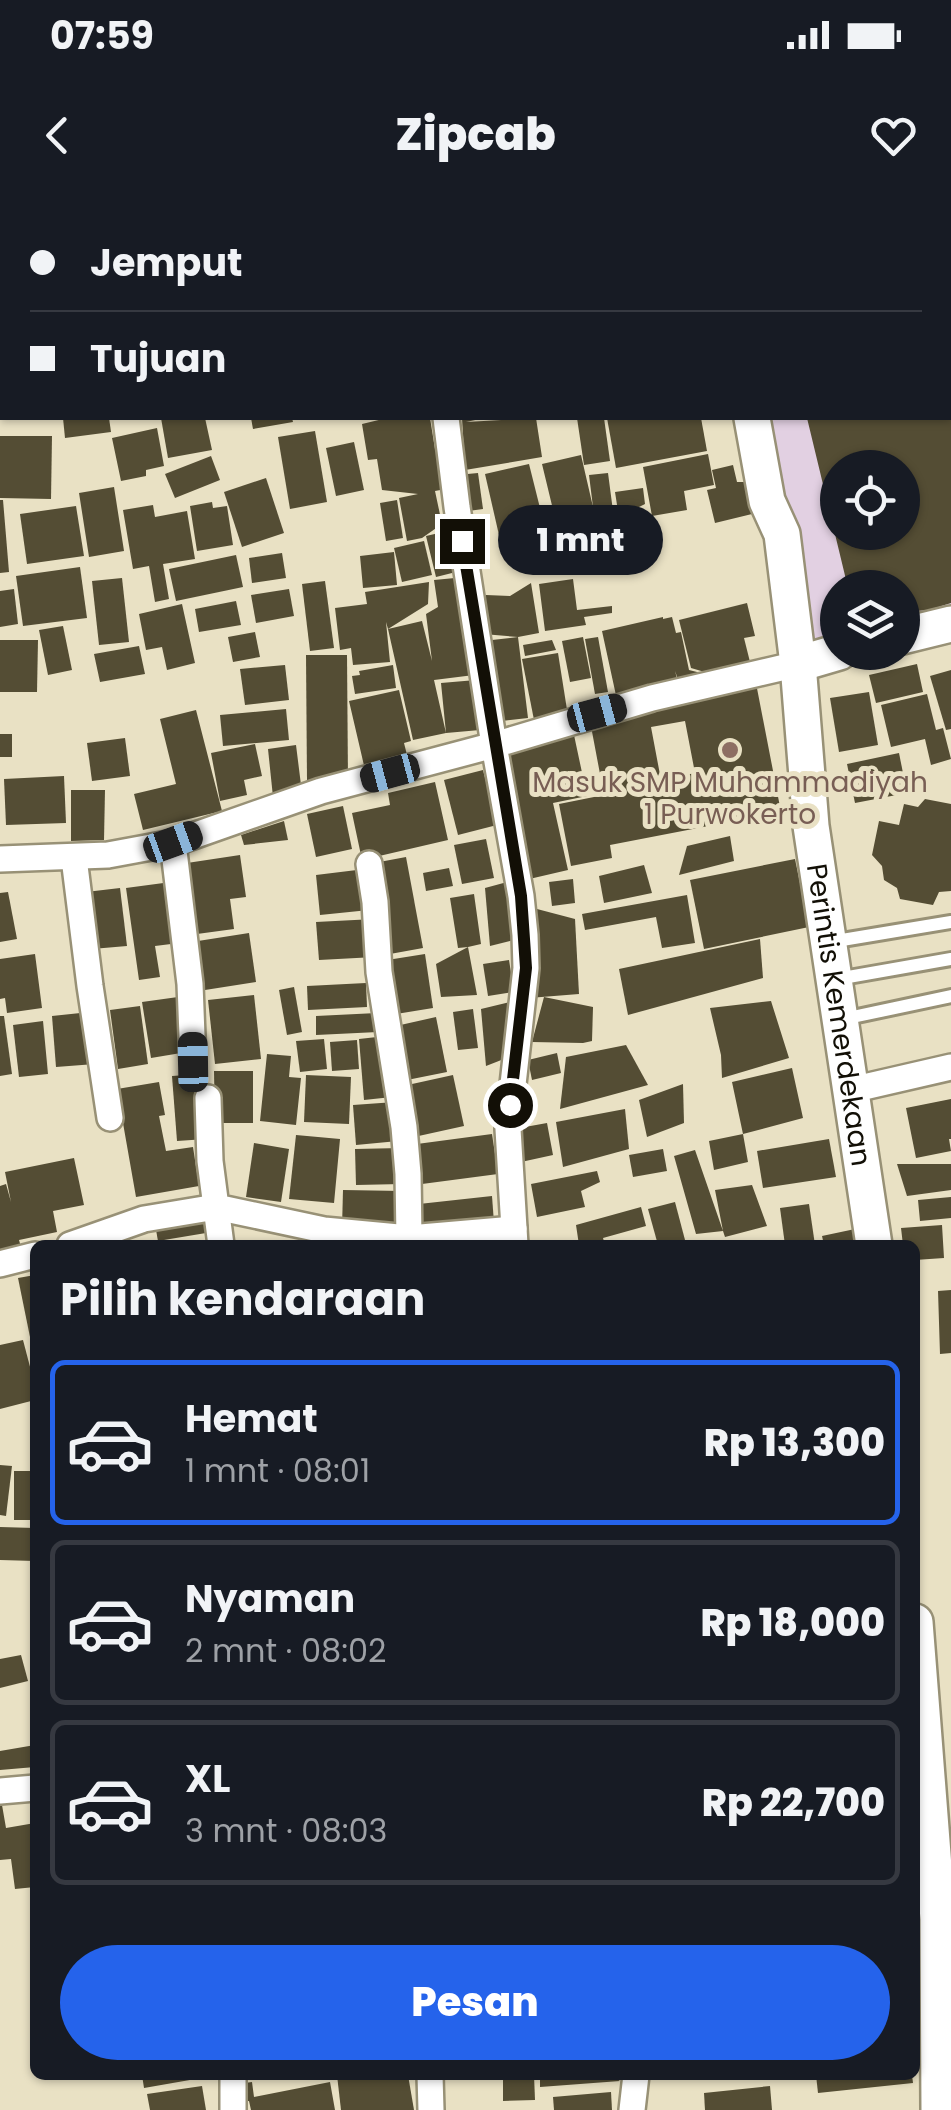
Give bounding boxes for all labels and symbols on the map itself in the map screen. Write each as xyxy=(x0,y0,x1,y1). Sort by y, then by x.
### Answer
callout: 1 mnt xyxy=(497,506,662,576)
route end xyxy=(440,519,485,564)
car xyxy=(564,691,630,735)
marker: Masuk SMP Muhammadiyah 1 Purwokerto xyxy=(719,739,741,761)
car xyxy=(357,751,423,795)
place label: Masuk SMP Muhammadiyah 1 Purwokerto xyxy=(532,763,928,834)
car xyxy=(140,818,206,866)
street label: Perintis Kemerdekaan xyxy=(797,861,881,1169)
car xyxy=(177,1032,209,1092)
route start xyxy=(488,1083,533,1128)

